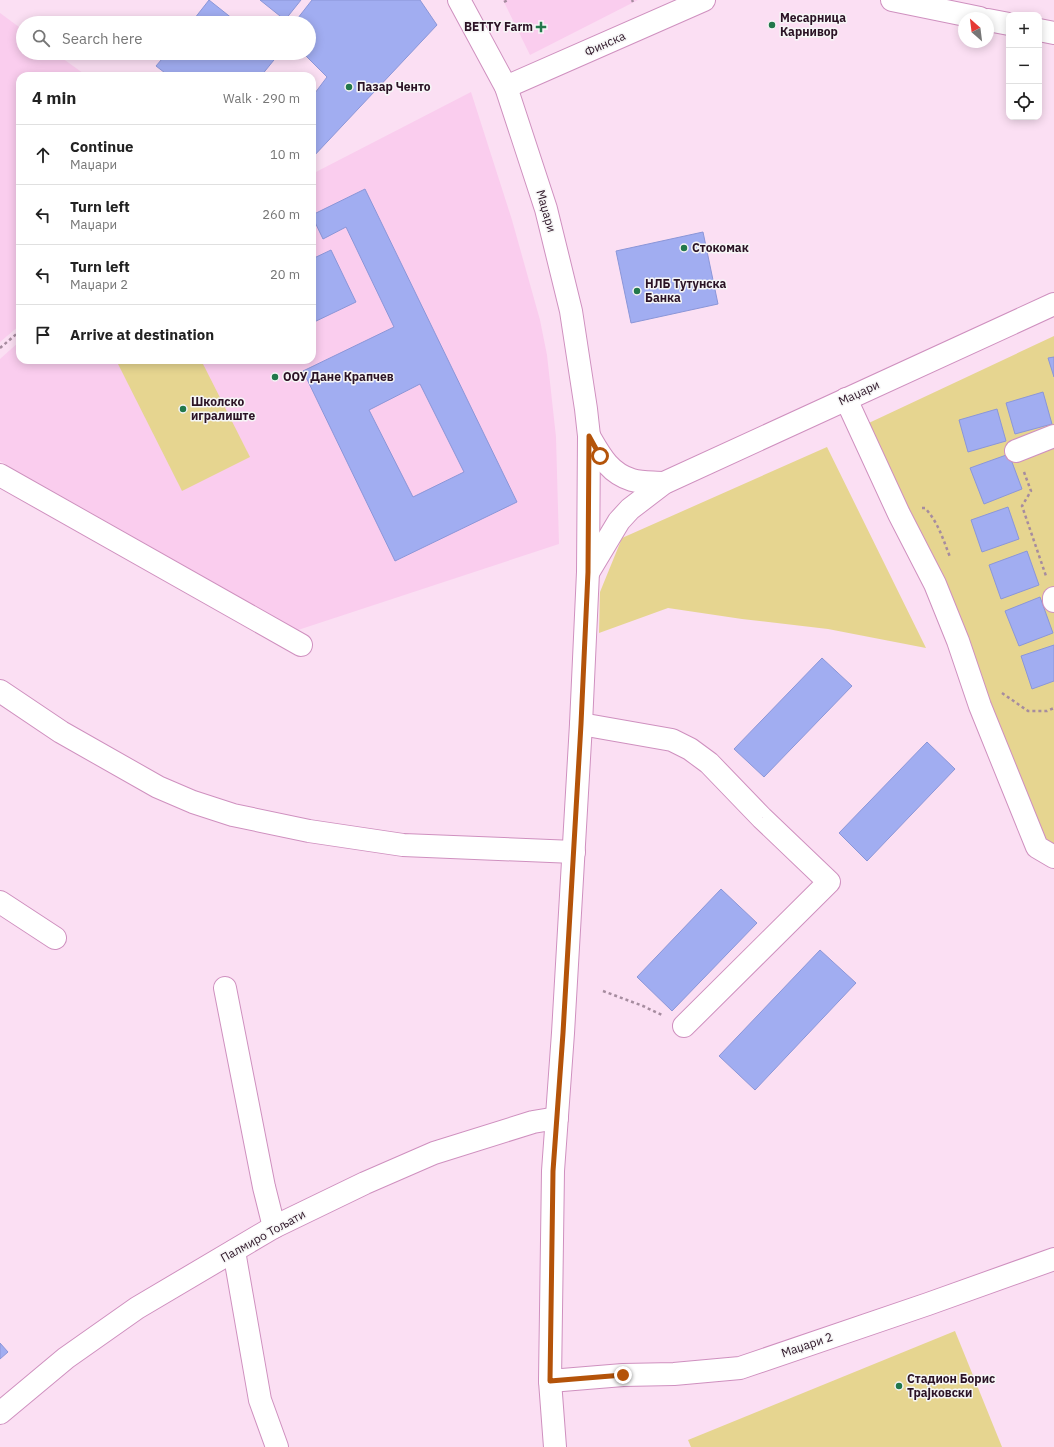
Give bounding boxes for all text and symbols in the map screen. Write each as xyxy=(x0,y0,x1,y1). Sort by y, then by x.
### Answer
place label: Месарница Карнивор xyxy=(780,10,846,39)
north arrow xyxy=(958,12,994,48)
map controls xyxy=(1006,12,1042,120)
button: + xyxy=(1006,12,1042,48)
search box xyxy=(16,16,316,60)
place label: BETTY Farm xyxy=(464,19,533,34)
marker: Месарница Карнивор xyxy=(767,20,777,30)
marker: BETTY Farm xyxy=(536,22,546,32)
icon: search xyxy=(30,27,52,49)
street label: Финска xyxy=(582,28,628,59)
text: Search here xyxy=(62,29,142,48)
button: − xyxy=(1006,48,1042,84)
place label: Пазар Ченто xyxy=(357,79,431,94)
marker: Пазар Ченто xyxy=(344,82,354,92)
button: locate xyxy=(1006,84,1042,120)
text: 4 min xyxy=(32,87,76,109)
text: Walk · 290 m xyxy=(223,90,300,107)
text: Continue xyxy=(70,137,134,156)
icon: ahead xyxy=(32,144,54,166)
text: 10 m xyxy=(270,146,300,163)
text: Маџари xyxy=(70,156,117,173)
street label: Маџари xyxy=(533,188,560,234)
text: Turn left xyxy=(70,197,130,216)
icon: left xyxy=(32,204,54,226)
text: 260 m xyxy=(262,206,300,223)
text: Маџари xyxy=(70,216,117,233)
place label: Стокомак xyxy=(692,240,749,255)
marker: Стокомак xyxy=(679,243,689,253)
text: Turn left xyxy=(70,257,130,276)
icon: left xyxy=(32,264,54,286)
text: 20 m xyxy=(270,266,300,283)
text: Маџари 2 xyxy=(70,276,128,293)
place label: НЛБ Тутунска Банка xyxy=(645,276,727,305)
marker: НЛБ Тутунска Банка xyxy=(632,286,642,296)
icon: arrive xyxy=(32,324,54,346)
text: Arrive at destination xyxy=(70,325,214,344)
place label: ООУ Дане Крапчев xyxy=(283,369,394,384)
marker: ООУ Дане Крапчев xyxy=(270,372,280,382)
street label: Маџари xyxy=(836,377,882,409)
place label: Школско игралиште xyxy=(191,394,255,423)
marker: Школско игралиште xyxy=(178,404,188,414)
route start xyxy=(591,447,609,465)
street label: Палмиро Тољати xyxy=(218,1206,308,1265)
street label: Маџари 2 xyxy=(779,1329,835,1360)
route end xyxy=(614,1366,632,1384)
place label: Стадион Борис Трајковски xyxy=(907,1371,995,1400)
marker: Стадион Борис Трајковски xyxy=(894,1381,904,1391)

